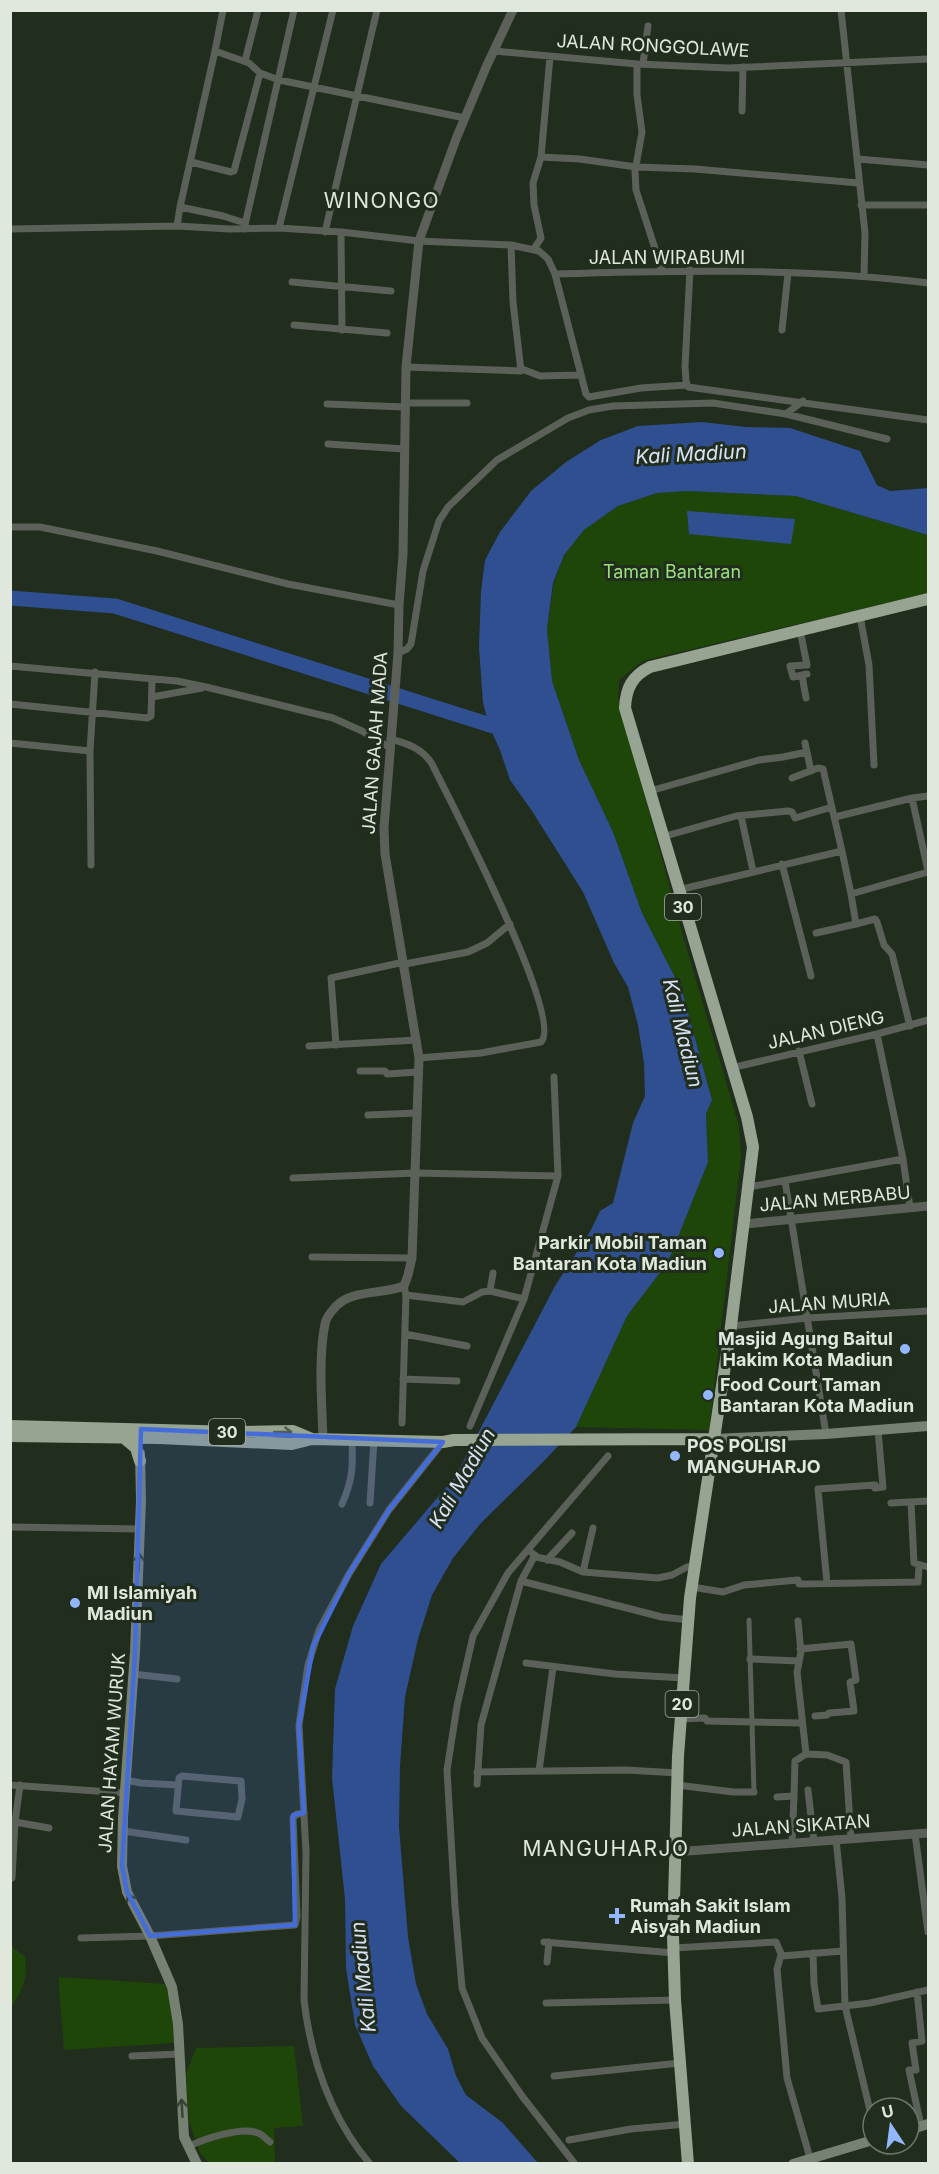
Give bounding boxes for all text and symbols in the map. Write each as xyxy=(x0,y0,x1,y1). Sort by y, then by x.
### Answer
street label: JALAN RONGGOLAWE xyxy=(556,30,750,61)
district label: WINONGO xyxy=(324,188,440,213)
street label: JALAN WIRABUMI xyxy=(589,247,745,268)
water label: Kali Madiun xyxy=(635,439,747,469)
park label: Taman Bantaran xyxy=(603,561,741,582)
street label: JALAN GAJAH MADA xyxy=(358,651,391,835)
road number: 30 xyxy=(665,894,701,920)
water label: Kali Madiun xyxy=(658,976,708,1090)
street label: JALAN DIENG xyxy=(765,1006,886,1053)
street label: JALAN MERBABU xyxy=(759,1181,911,1216)
place label: Parkir Mobil Taman Bantaran Kota Madiun xyxy=(513,1232,707,1274)
marker: Parkir Mobil Taman Bantaran Kota Madiun xyxy=(712,1246,726,1260)
street label: JALAN MURIA xyxy=(767,1288,891,1317)
place label: Masjid Agung Baitul Hakim Kota Madiun xyxy=(718,1328,893,1370)
marker: Masjid Agung Baitul Hakim Kota Madiun xyxy=(898,1342,912,1356)
place label: Food Court Taman Bantaran Kota Madiun xyxy=(720,1374,914,1416)
marker: Food Court Taman Bantaran Kota Madiun xyxy=(701,1388,715,1402)
road number: 30 xyxy=(209,1419,245,1445)
water label: Kali Madiun xyxy=(424,1424,500,1532)
one-way arrow xyxy=(273,1426,292,1438)
place label: POS POLISI MANGUHARJO xyxy=(687,1435,821,1477)
marker: POS POLISI MANGUHARJO xyxy=(668,1449,682,1463)
one-way arrow xyxy=(133,1552,144,1572)
place label: MI Islamiyah Madiun xyxy=(87,1582,197,1624)
marker: MI Islamiyah Madiun xyxy=(68,1596,82,1610)
street label: JALAN HAYAM WURUK xyxy=(94,1652,129,1854)
road number: 20 xyxy=(666,1691,698,1717)
street label: JALAN SIKATAN xyxy=(731,1810,871,1841)
district label: MANGUHARJO xyxy=(522,1836,690,1861)
one-way arrow xyxy=(126,1893,137,1911)
place label: Rumah Sakit Islam Aisyah Madiun xyxy=(630,1895,791,1937)
marker: Rumah Sakit Islam Aisyah Madiun xyxy=(608,1907,626,1925)
water label: Kali Madiun xyxy=(345,1920,381,2034)
north arrow xyxy=(861,2096,921,2156)
one-way arrow xyxy=(176,2099,187,2119)
text: U xyxy=(880,2100,896,2122)

